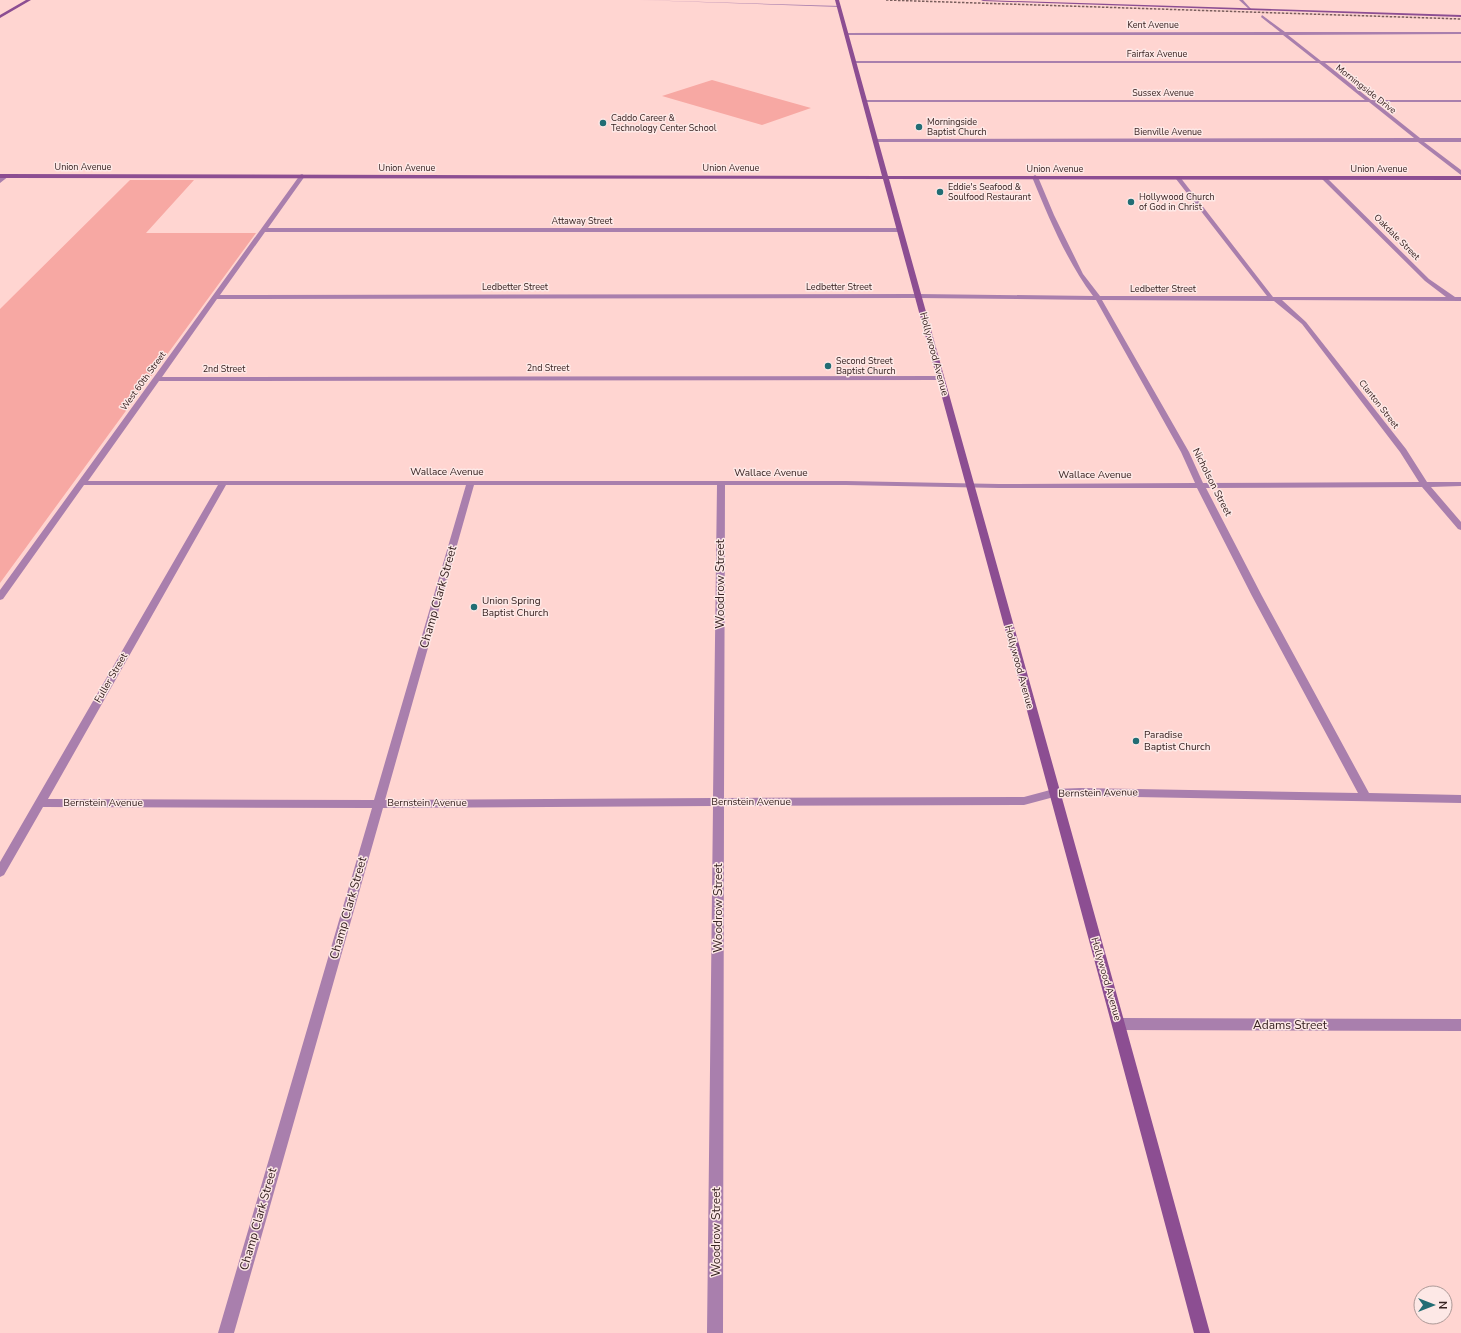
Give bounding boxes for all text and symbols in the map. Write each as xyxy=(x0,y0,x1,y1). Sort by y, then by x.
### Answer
street label: Kent Avenue xyxy=(1127,19,1179,31)
street label: Fairfax Avenue xyxy=(1127,48,1187,60)
street label: Morningside Drive xyxy=(1333,62,1399,117)
street label: Sussex Avenue xyxy=(1132,87,1194,99)
place label: Caddo Career & Technology Center School xyxy=(611,112,717,134)
place label: Morningside Baptist Church xyxy=(927,116,987,138)
marker: Caddo Career & Technology Center School xyxy=(598,118,608,128)
marker: Morningside Baptist Church xyxy=(914,122,924,132)
street label: Bienville Avenue xyxy=(1134,126,1202,138)
street label: Union Avenue xyxy=(55,161,112,173)
street label: Union Avenue xyxy=(379,162,436,174)
street label: Union Avenue xyxy=(703,162,760,174)
street label: Union Avenue xyxy=(1027,163,1084,175)
street label: Union Avenue xyxy=(1351,163,1408,175)
place label: Eddie's Seafood & Soulfood Restaurant xyxy=(948,181,1032,203)
marker: Eddie's Seafood & Soulfood Restaurant xyxy=(935,187,945,197)
place label: Hollywood Church of God in Christ xyxy=(1139,191,1215,213)
marker: Hollywood Church of God in Christ xyxy=(1126,197,1136,207)
street label: Oakdale Street xyxy=(1371,211,1423,263)
street label: Attaway Street xyxy=(551,215,613,227)
street label: Ledbetter Street xyxy=(482,281,549,293)
street label: Ledbetter Street xyxy=(806,281,873,293)
street label: Ledbetter Street xyxy=(1130,283,1197,295)
street label: Hollywood Avenue xyxy=(916,311,952,397)
street label: West 60th Street xyxy=(118,349,169,413)
place label: Second Street Baptist Church xyxy=(836,355,896,377)
marker: Second Street Baptist Church xyxy=(823,361,833,371)
street label: 2nd Street xyxy=(527,362,570,374)
street label: 2nd Street xyxy=(203,363,246,375)
street label: Clanton Street xyxy=(1356,377,1402,431)
street label: Nicholson Street xyxy=(1189,446,1235,519)
street label: Wallace Avenue xyxy=(410,465,484,479)
street label: Wallace Avenue xyxy=(734,466,808,480)
street label: Wallace Avenue xyxy=(1058,468,1132,482)
street label: Woodrow Street xyxy=(712,538,728,629)
street label: Champ Clark Street xyxy=(416,543,460,650)
place label: Union Spring Baptist Church xyxy=(482,594,548,620)
marker: Union Spring Baptist Church xyxy=(469,602,479,612)
street label: Hollywood Avenue xyxy=(1001,624,1037,710)
street label: Fuller Street xyxy=(91,650,131,706)
place label: Paradise Baptist Church xyxy=(1144,728,1210,754)
marker: Paradise Baptist Church xyxy=(1131,736,1141,746)
street label: Bernstein Avenue xyxy=(1058,785,1138,801)
street label: Bernstein Avenue xyxy=(711,795,791,809)
street label: Bernstein Avenue xyxy=(63,796,143,810)
street label: Bernstein Avenue xyxy=(387,796,467,810)
street label: Champ Clark Street xyxy=(326,854,370,961)
street label: Woodrow Street xyxy=(710,862,726,953)
street label: Hollywood Avenue xyxy=(1087,936,1125,1022)
street label: Adams Street xyxy=(1253,1017,1328,1033)
street label: Champ Clark Street xyxy=(236,1165,280,1272)
street label: Woodrow Street xyxy=(708,1186,724,1277)
north arrow xyxy=(1413,1285,1453,1325)
text: N xyxy=(1435,1301,1450,1309)

